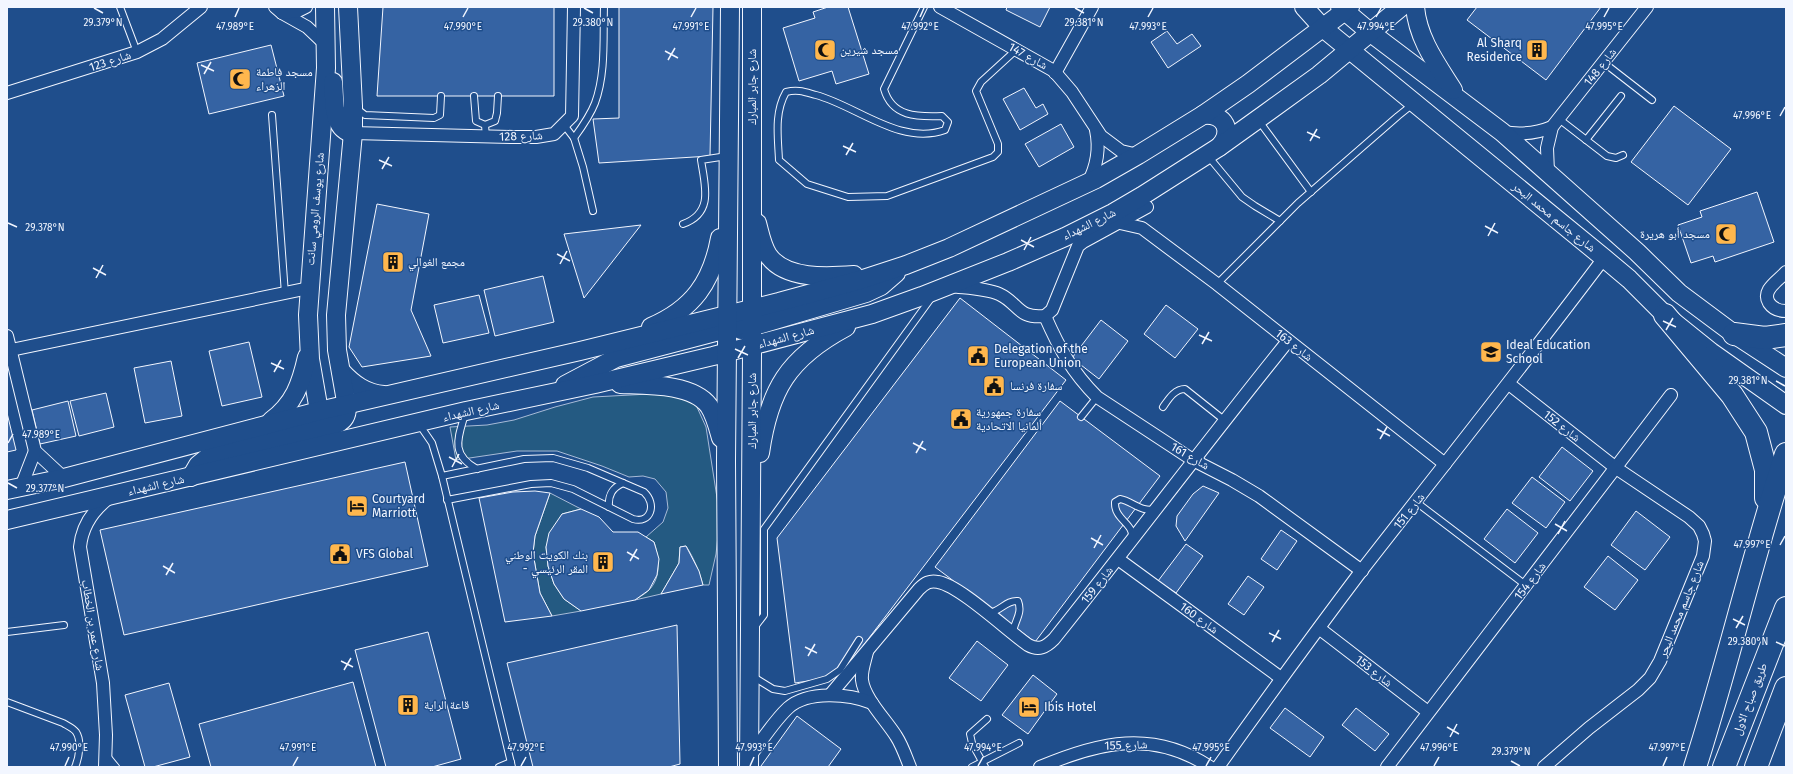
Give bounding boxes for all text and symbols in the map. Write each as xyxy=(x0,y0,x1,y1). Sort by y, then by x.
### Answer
text: 29.379°N xyxy=(83,17,123,29)
text: 29.380°N xyxy=(573,17,613,29)
text: 29.381°N xyxy=(1064,17,1104,29)
text: 47.989°E xyxy=(216,21,254,33)
text: 47.990°E xyxy=(444,21,482,33)
text: 47.991°E xyxy=(673,21,709,33)
text: 47.992°E xyxy=(901,21,939,33)
text: 47.993°E xyxy=(1129,21,1167,33)
text: 47.994°E xyxy=(1357,21,1395,33)
text: 47.995°E xyxy=(1585,21,1623,33)
place label: Al Sharq Residence xyxy=(1467,36,1522,64)
mosque icon: مسجد شيرين xyxy=(812,37,838,63)
building icon: Al Sharq Residence xyxy=(1524,37,1550,63)
street label: شارع 147 xyxy=(1005,40,1050,73)
place label: مسجد شيرين xyxy=(840,43,899,57)
street label: شارع 148 xyxy=(1581,45,1620,89)
street label: شارع 123 xyxy=(87,48,133,75)
street label: شارع جابر المبارك xyxy=(745,49,760,125)
place label: مسجد فاطمة الزهراء xyxy=(256,65,313,93)
mosque icon: مسجد فاطمة الزهراء xyxy=(227,66,253,92)
text: 47.996°E xyxy=(1733,110,1771,122)
street label: شارع 128 xyxy=(499,128,543,145)
street label: شارع يوسف الرومي سانت xyxy=(303,152,330,266)
street label: شارع جاسم محمد البحر xyxy=(1508,178,1599,256)
street label: شارع الشهداء xyxy=(1060,205,1119,244)
mosque icon: مسجد أبو هريرة xyxy=(1713,221,1739,247)
text: 29.378°N xyxy=(25,222,65,234)
place label: مسجد أبو هريرة xyxy=(1640,227,1710,241)
building icon: مجمع الغوالي xyxy=(380,249,406,275)
place label: مجمع الغوالي xyxy=(408,255,465,272)
street label: شارع الشهداء xyxy=(756,323,816,352)
street label: شارع 163 xyxy=(1272,326,1316,365)
place label: Ideal Education School xyxy=(1506,338,1590,366)
school or university icon: Ideal Education School xyxy=(1478,339,1504,365)
place label: Delegation of the European Union xyxy=(994,342,1088,370)
public building icon: Delegation of the European Union xyxy=(965,343,991,369)
street label: شارع جابر المبارك xyxy=(745,373,760,449)
public building icon: سفارة فرنسا xyxy=(981,373,1007,399)
text: 29.381°N xyxy=(1728,375,1768,387)
place label: سفارة فرنسا xyxy=(1010,379,1063,393)
street label: شارع الشهداء xyxy=(441,398,501,425)
place label: سفارة جمهورية ألمانيا الاتحادية xyxy=(976,405,1042,433)
public building icon: سفارة جمهورية ألمانيا الاتحادية xyxy=(948,406,974,432)
street label: شارع 152 xyxy=(1540,407,1583,446)
text: 47.989°E xyxy=(22,429,60,441)
street label: شارع 161 xyxy=(1168,439,1212,474)
street label: شارع الشهداء xyxy=(126,472,186,499)
text: 29.377°N xyxy=(26,483,64,495)
street label: شارع 151 xyxy=(1391,490,1428,532)
place label: Courtyard Marriott xyxy=(372,492,425,520)
hotel icon: Courtyard Marriott xyxy=(344,493,370,519)
text: 47.997°E xyxy=(1733,539,1771,551)
public building icon: VFS Global xyxy=(327,541,353,567)
place label: VFS Global xyxy=(356,547,413,561)
place label: بنك الكويت الوطني - المقر الرئيسي xyxy=(505,548,588,579)
building icon: بنك الكويت الوطني - المقر الرئيسي xyxy=(590,549,616,575)
street label: شارع جاسم محمد البحر xyxy=(1655,558,1708,661)
street label: شارع 154 xyxy=(1511,559,1550,603)
street label: شارع 159 xyxy=(1078,564,1117,607)
street label: شارع عمر بن الخطاب xyxy=(78,579,107,672)
street label: شارع 160 xyxy=(1176,599,1221,638)
text: 29.380°N xyxy=(1728,636,1768,648)
street label: شارع 153 xyxy=(1352,652,1395,691)
street label: طريق صباح الاول xyxy=(1730,661,1771,737)
building icon: قاعة الراية xyxy=(395,692,421,718)
hotel icon: Ibis Hotel xyxy=(1016,694,1042,720)
place label: قاعة الراية xyxy=(424,698,469,712)
place label: Ibis Hotel xyxy=(1044,700,1097,714)
street label: شارع 155 xyxy=(1104,737,1148,754)
text: 47.990°E xyxy=(50,742,88,754)
text: 47.991°E xyxy=(280,742,316,754)
text: 47.992°E xyxy=(507,742,545,754)
text: 47.993°E xyxy=(735,742,773,754)
text: 47.994°E xyxy=(964,742,1002,754)
text: 47.995°E xyxy=(1192,742,1230,754)
text: 47.996°E xyxy=(1420,742,1458,754)
text: 47.997°E xyxy=(1648,742,1686,754)
text: 29.379°N xyxy=(1491,746,1531,758)

